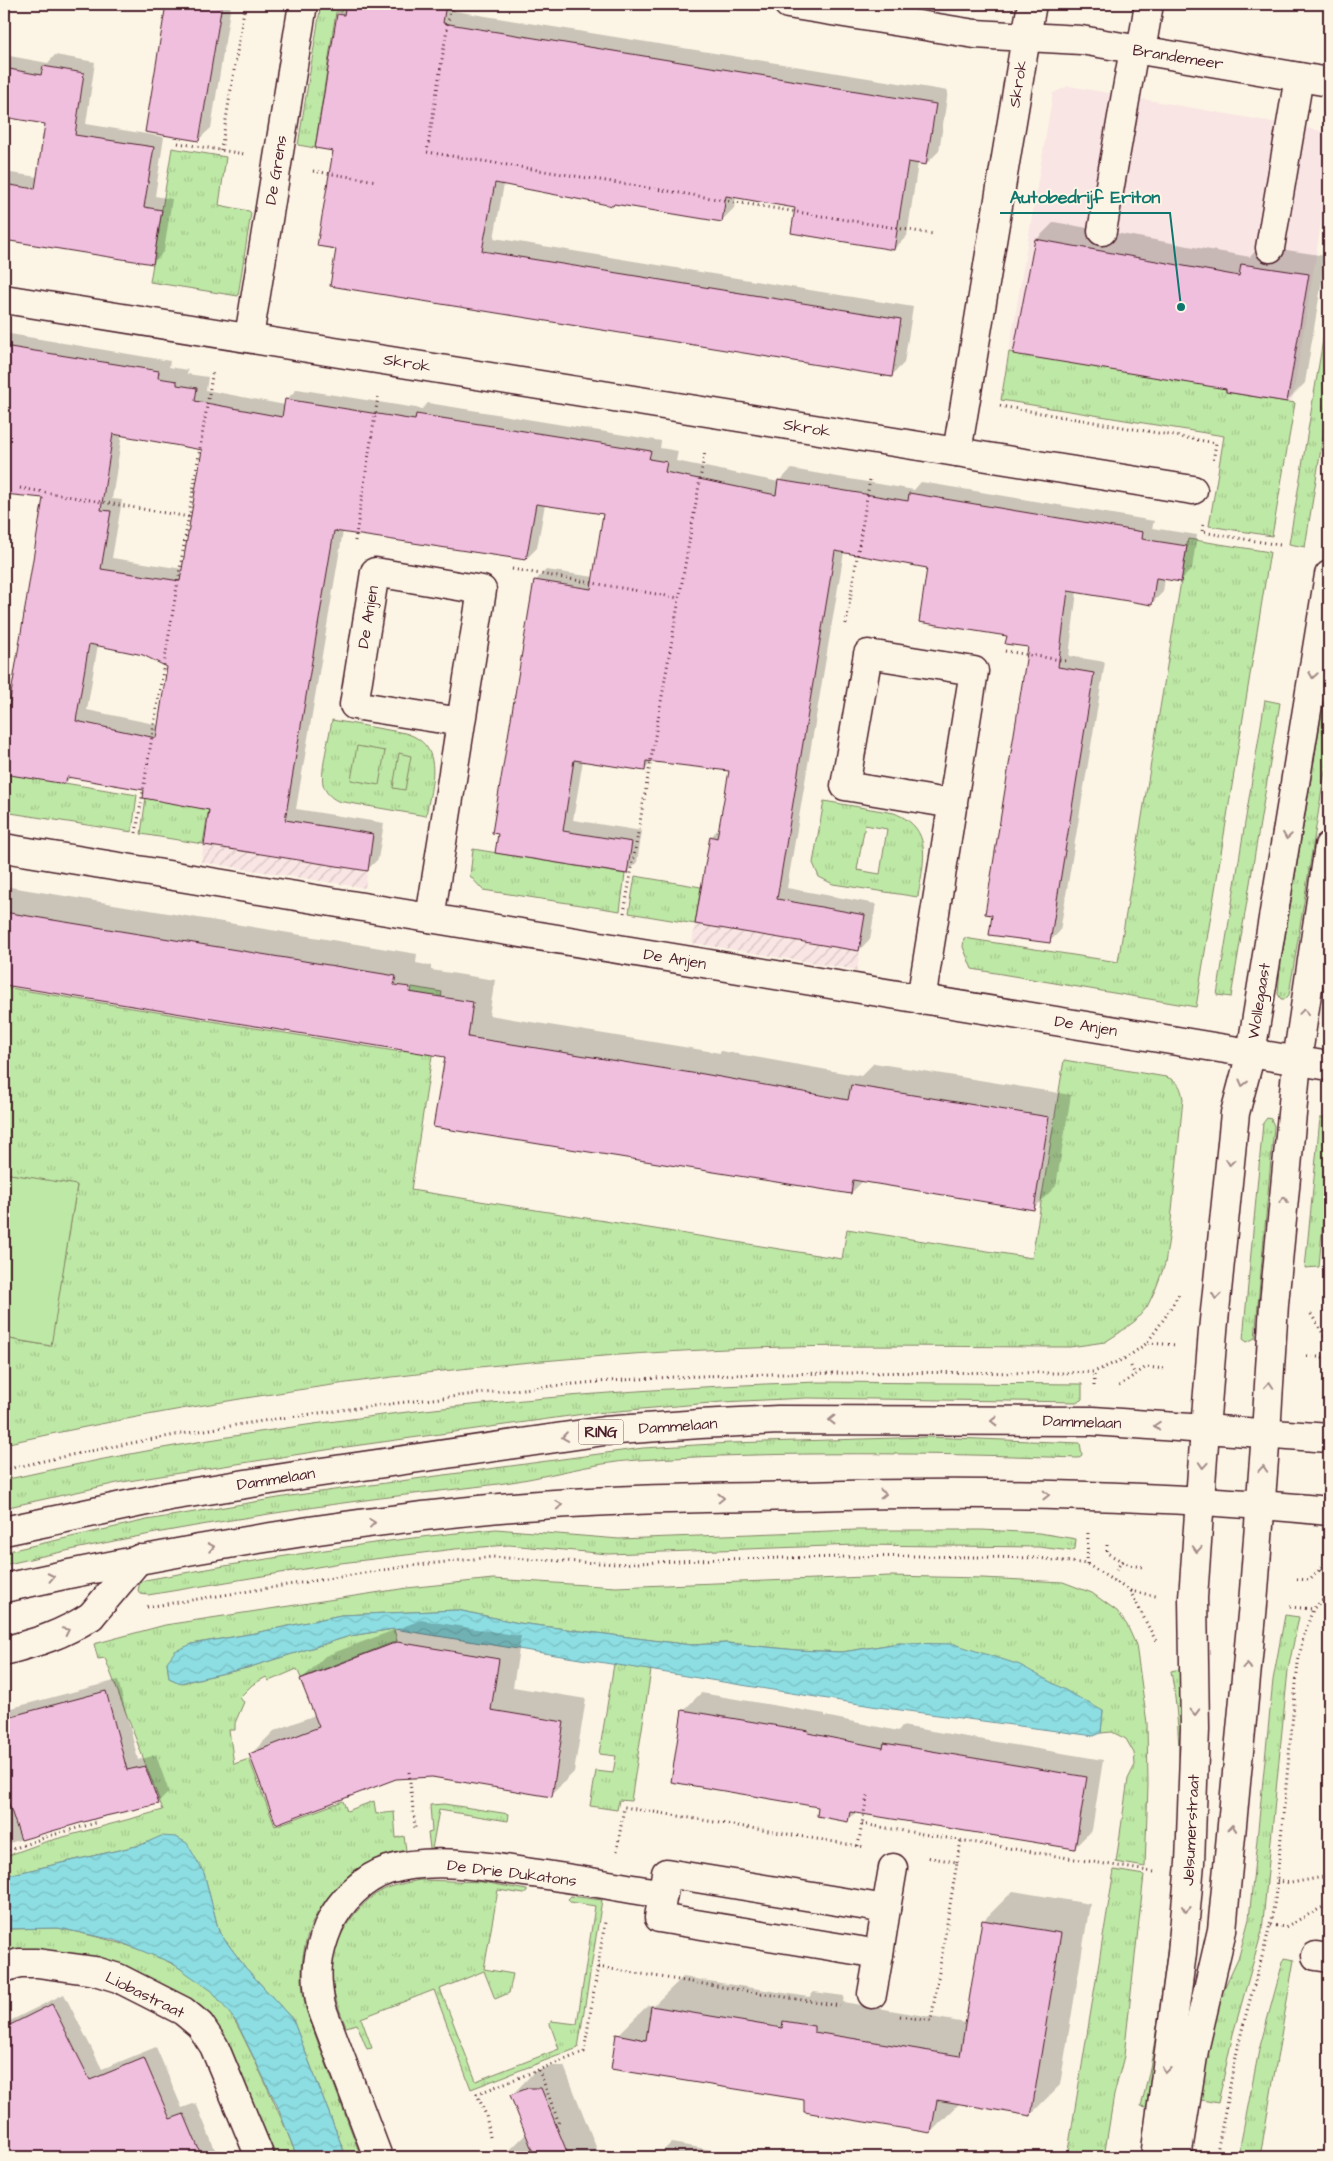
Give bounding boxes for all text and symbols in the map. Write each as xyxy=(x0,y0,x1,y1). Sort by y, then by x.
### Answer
street label: Brandemeer xyxy=(1131,39,1225,75)
street label: Skrok xyxy=(1003,59,1033,109)
street label: De Grens xyxy=(260,134,292,206)
callout: Autobedrijf Eriton xyxy=(1000,180,1170,213)
text: Autobedrijf Eriton xyxy=(1010,185,1160,210)
street label: Skrok xyxy=(382,348,432,378)
street label: Skrok xyxy=(782,413,832,443)
street label: De Anjen xyxy=(352,584,384,650)
one-way arrow xyxy=(1308,671,1318,680)
one-way arrow xyxy=(1282,831,1292,840)
street label: De Anjen xyxy=(642,943,708,975)
street label: Wollegaast xyxy=(1242,961,1277,1041)
one-way arrow xyxy=(1298,1008,1309,1016)
street label: De Anjen xyxy=(1053,1010,1119,1042)
one-way arrow xyxy=(1238,1079,1249,1088)
one-way arrow xyxy=(1225,1158,1236,1166)
one-way arrow xyxy=(1278,1196,1289,1204)
one-way arrow xyxy=(1211,1292,1222,1300)
one-way arrow xyxy=(1264,1380,1275,1388)
street label: Dammelaan xyxy=(1042,1410,1122,1434)
street label: Dammelaan xyxy=(638,1412,718,1440)
one-way arrow xyxy=(828,1415,836,1425)
one-way arrow xyxy=(990,1415,998,1426)
road number: RING xyxy=(578,1420,624,1444)
one-way arrow xyxy=(1152,1420,1160,1431)
one-way arrow xyxy=(561,1431,569,1442)
one-way arrow xyxy=(1197,1461,1208,1469)
street label: Dammelaan xyxy=(235,1462,317,1496)
one-way arrow xyxy=(1258,1465,1269,1473)
one-way arrow xyxy=(880,1489,888,1499)
one-way arrow xyxy=(1042,1490,1050,1500)
one-way arrow xyxy=(717,1492,725,1503)
one-way arrow xyxy=(555,1499,563,1510)
one-way arrow xyxy=(367,1519,376,1529)
one-way arrow xyxy=(206,1542,215,1552)
one-way arrow xyxy=(1191,1546,1202,1554)
one-way arrow xyxy=(47,1573,56,1583)
one-way arrow xyxy=(60,1627,69,1637)
one-way arrow xyxy=(1241,1662,1252,1670)
one-way arrow xyxy=(1189,1708,1200,1716)
street label: Jelsumerstraat xyxy=(1177,1773,1205,1886)
one-way arrow xyxy=(1226,1823,1237,1831)
street label: De Drie Dukatons xyxy=(446,1854,578,1892)
one-way arrow xyxy=(1181,1905,1192,1913)
street label: Liobastraat xyxy=(102,1966,189,2024)
one-way arrow xyxy=(1161,2066,1172,2074)

